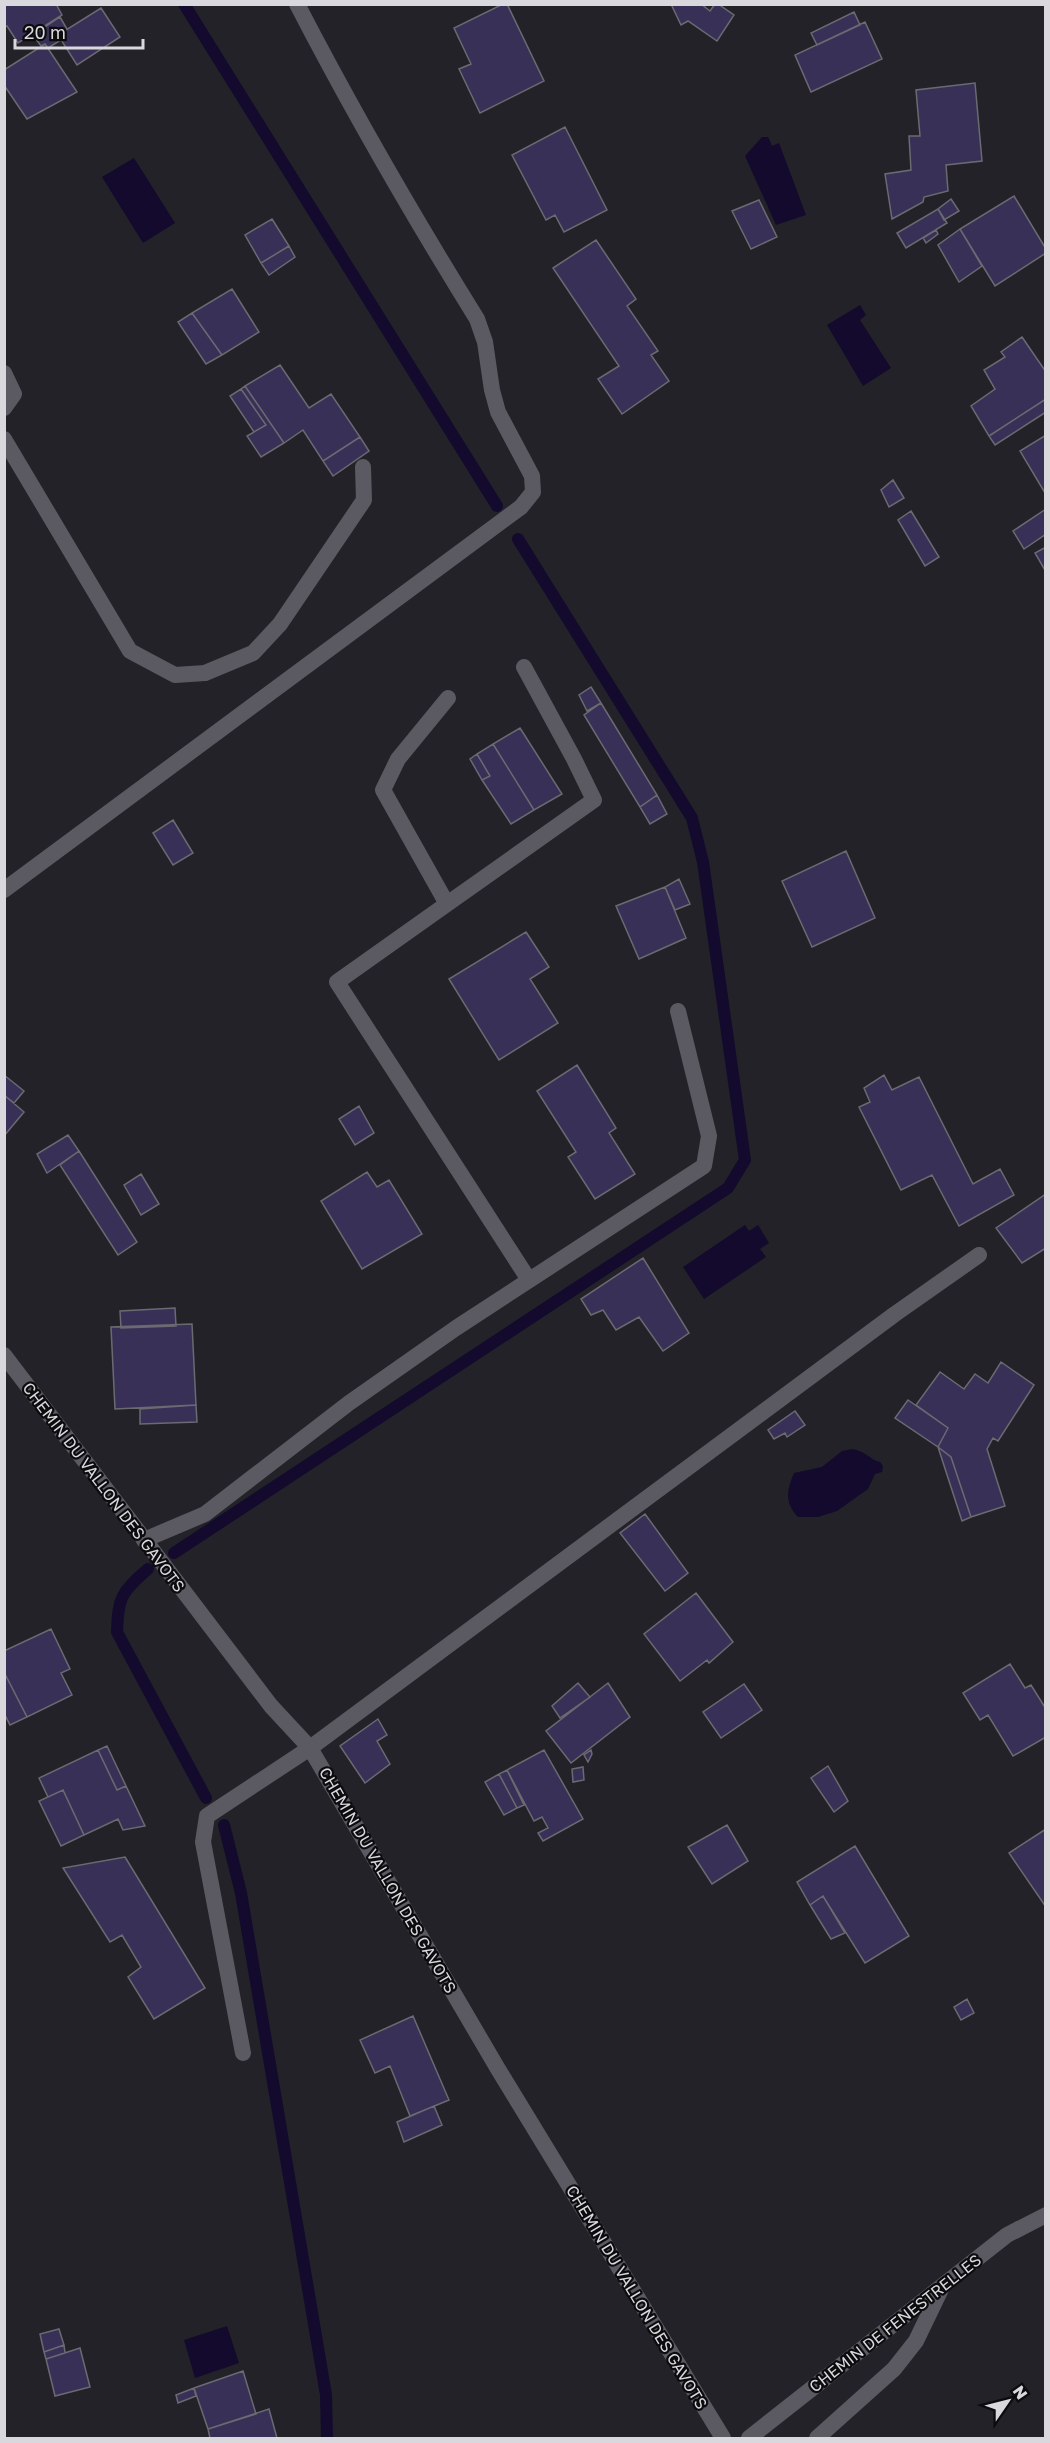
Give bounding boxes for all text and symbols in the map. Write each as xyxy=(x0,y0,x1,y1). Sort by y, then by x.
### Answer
scale bar xyxy=(15,12,142,50)
text: 20 m xyxy=(24,21,66,43)
street label: CHEMIN DU VALLON DES GAVOTS xyxy=(19,1378,189,1596)
street label: CHEMIN DU VALLON DES GAVOTS xyxy=(315,1763,461,1997)
street label: CHEMIN DU VALLON DES GAVOTS xyxy=(562,2181,712,2413)
street label: CHEMIN DE FENESTRELLES xyxy=(805,2250,985,2396)
north arrow xyxy=(978,2371,1038,2431)
text: N xyxy=(1009,2382,1032,2403)

